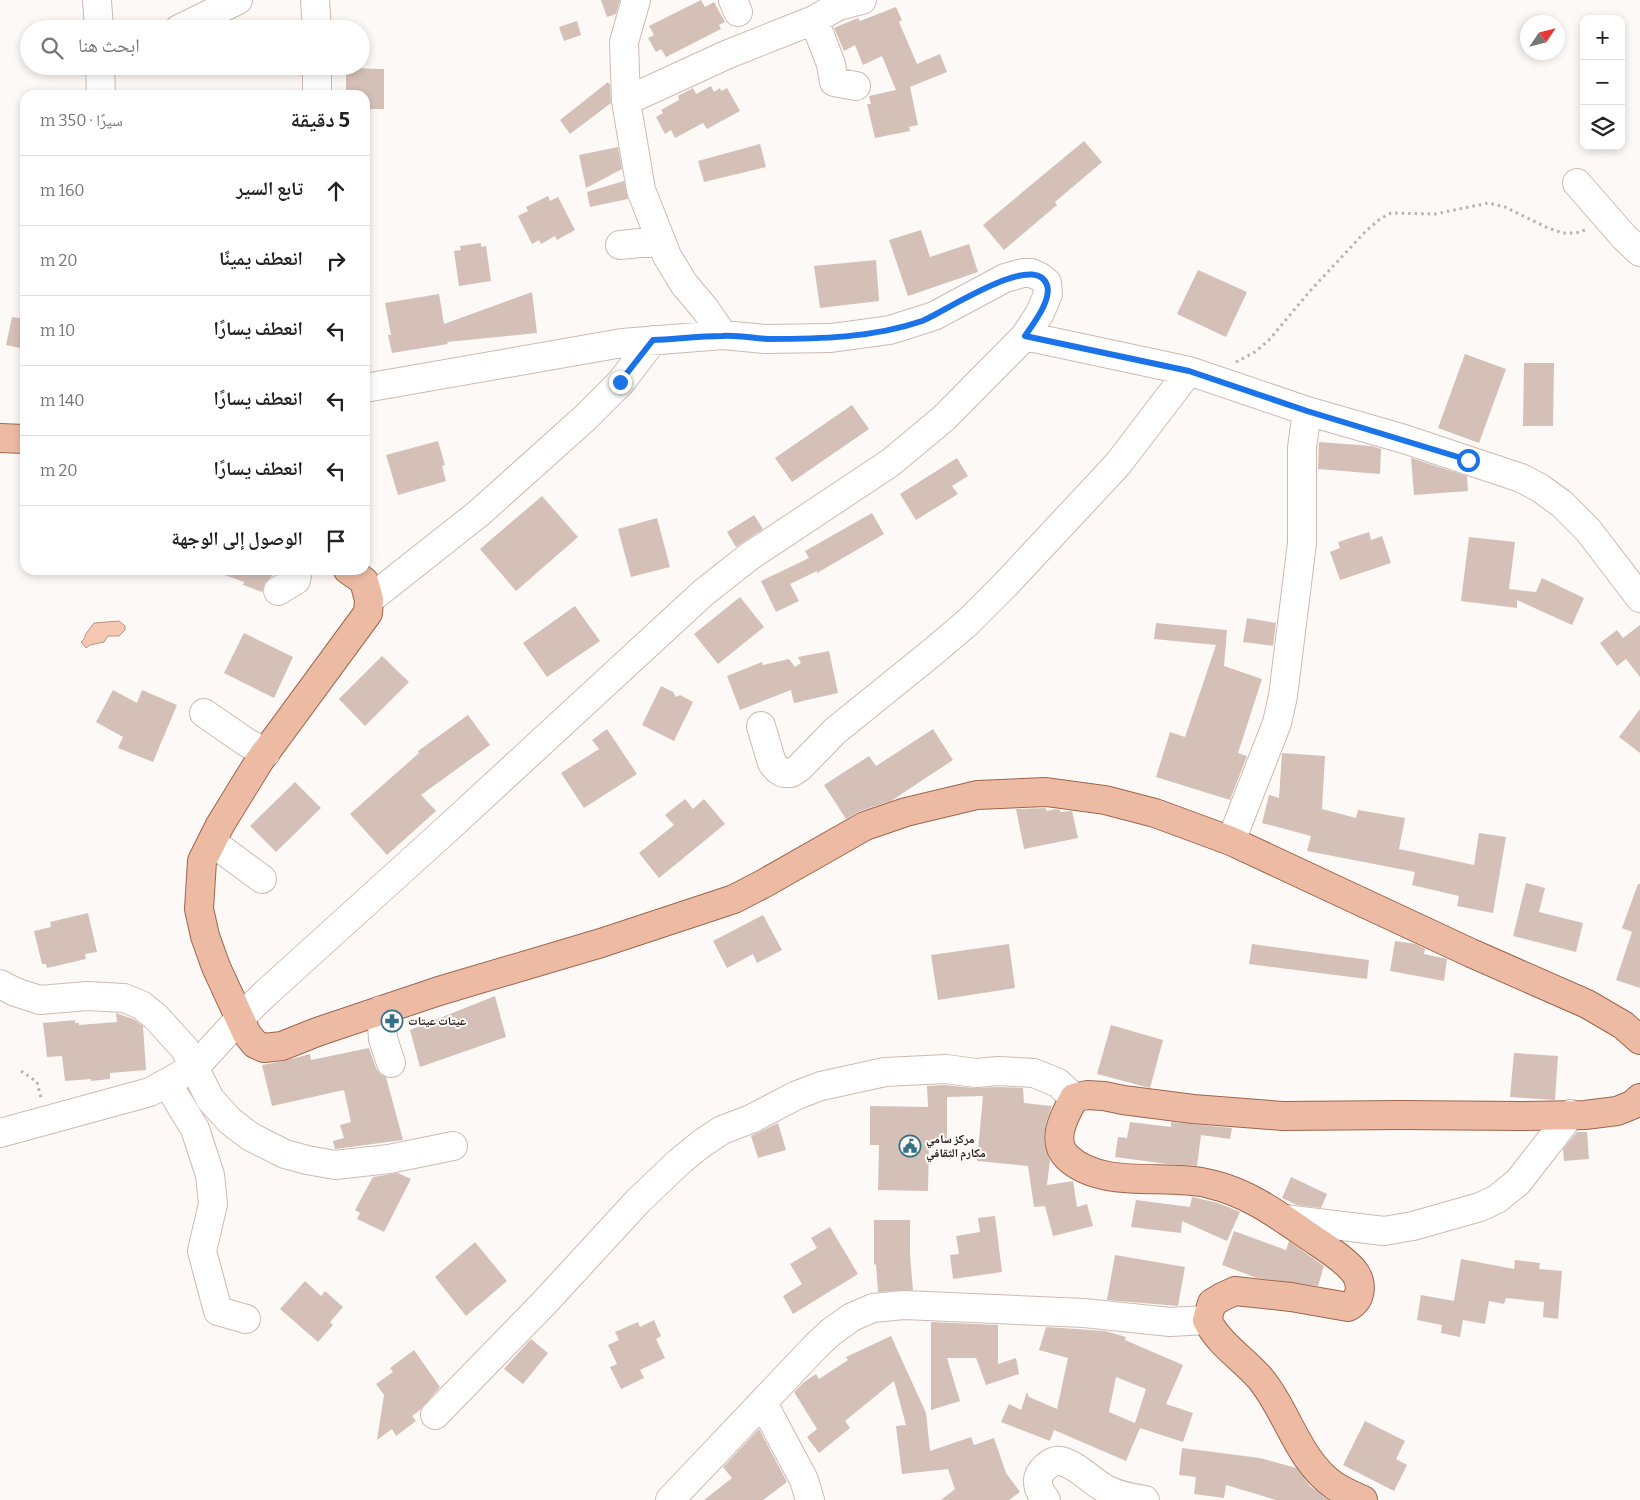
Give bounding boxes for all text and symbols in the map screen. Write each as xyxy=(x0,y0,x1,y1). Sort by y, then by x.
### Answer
north arrow xyxy=(1520,15,1565,60)
map controls xyxy=(1580,15,1625,150)
button: + xyxy=(1580,15,1625,60)
search box xyxy=(20,20,370,75)
icon: search xyxy=(38,34,66,62)
text: ابحث هنا xyxy=(78,34,140,57)
button: − xyxy=(1580,60,1625,105)
button: layers xyxy=(1580,105,1625,150)
text: 5 دقيقة xyxy=(291,107,350,133)
text: سيرًا · 350 m xyxy=(40,111,123,130)
text: تابع السير xyxy=(236,177,303,200)
icon: ahead xyxy=(322,177,350,205)
text: 160 m xyxy=(40,181,85,200)
text: انعطف يمينًا xyxy=(219,247,303,270)
icon: right xyxy=(322,247,350,275)
text: 20 m xyxy=(40,251,77,270)
text: انعطف يسارًا xyxy=(213,317,303,340)
icon: left xyxy=(322,317,350,345)
text: 10 m xyxy=(40,321,75,340)
route end xyxy=(609,371,632,394)
text: انعطف يسارًا xyxy=(213,387,303,410)
icon: left xyxy=(322,387,350,415)
text: 140 m xyxy=(40,391,85,410)
route start xyxy=(1457,449,1480,472)
text: انعطف يسارًا xyxy=(213,457,303,480)
icon: left xyxy=(322,457,350,485)
text: 20 m xyxy=(40,461,77,480)
text: الوصول إلى الوجهة xyxy=(171,527,303,550)
icon: arrive xyxy=(322,527,350,555)
pharmacy icon: عيتات عيتات xyxy=(380,1009,404,1033)
place label: عيتات عيتات xyxy=(408,1014,466,1028)
place label: مركز سامي مكارم الثقافي xyxy=(926,1132,986,1163)
public building icon: مركز سامي مكارم الثقافي xyxy=(898,1134,922,1158)

